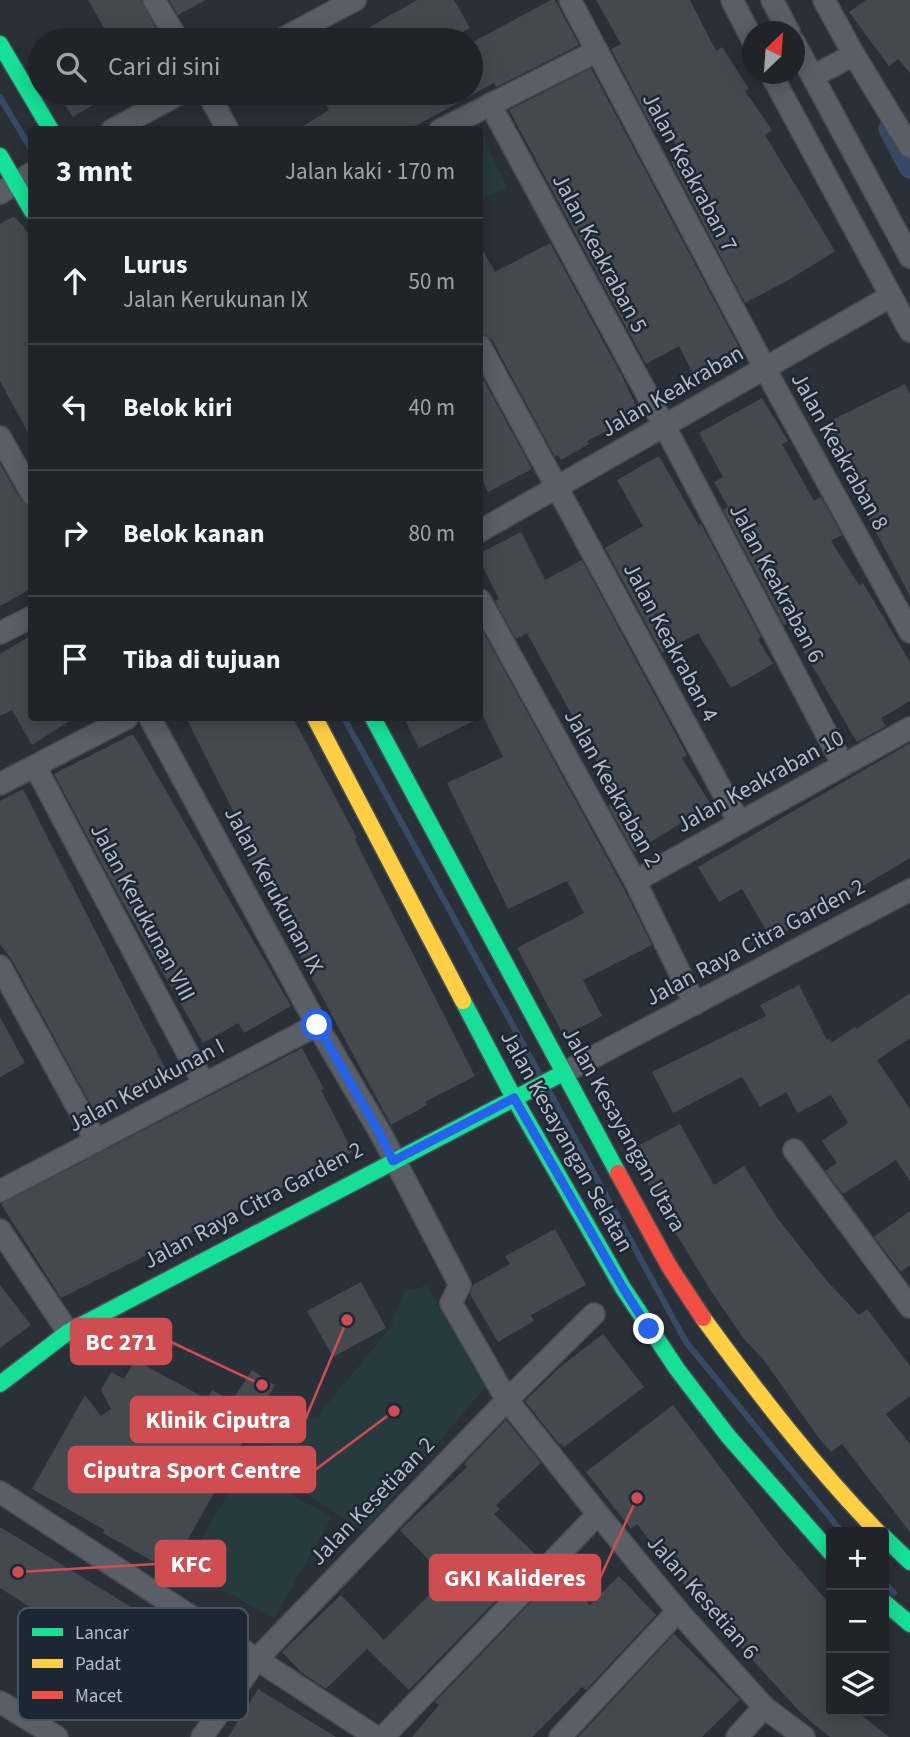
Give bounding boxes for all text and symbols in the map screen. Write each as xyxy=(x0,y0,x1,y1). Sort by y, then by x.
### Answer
north arrow xyxy=(742,21,805,84)
search box xyxy=(28,28,483,105)
icon: search xyxy=(52,48,90,86)
text: Cari di sini xyxy=(108,48,221,85)
street label: Jalan Keakraban 7 xyxy=(634,87,746,257)
text: 3 mnt xyxy=(56,150,132,193)
text: Jalan kaki · 170 m xyxy=(285,155,455,188)
street label: Jalan Keakraban 5 xyxy=(544,168,656,338)
text: Lurus xyxy=(123,246,188,283)
icon: ahead xyxy=(56,262,94,300)
text: 50 m xyxy=(408,265,455,298)
text: Jalan Kerukunan IX xyxy=(123,283,308,316)
street label: Jalan Keakraban xyxy=(594,337,750,445)
street label: Jalan Keakraban 8 xyxy=(783,366,897,536)
icon: left xyxy=(56,388,94,426)
text: Belok kiri xyxy=(123,389,232,426)
text: 40 m xyxy=(408,391,455,424)
street label: Jalan Keakraban 6 xyxy=(721,498,833,668)
icon: right xyxy=(56,514,94,552)
text: Belok kanan xyxy=(123,515,265,552)
text: 80 m xyxy=(408,517,455,550)
street label: Jalan Keakraban 4 xyxy=(615,557,727,727)
icon: arrive xyxy=(56,640,94,678)
text: Tiba di tujuan xyxy=(123,641,281,678)
street label: Jalan Keakraban 2 xyxy=(556,703,670,873)
street label: Jalan Keakraban 10 xyxy=(670,721,850,841)
street label: Jalan Kerukunan IX xyxy=(216,801,332,980)
street label: Jalan Kerukunan VIII xyxy=(82,817,204,1007)
street label: Jalan Raya Citra Garden 2 xyxy=(639,870,871,1014)
route start xyxy=(301,1009,332,1040)
street label: Jalan Kesayangan Utara xyxy=(554,1020,694,1238)
street label: Jalan Kesayangan Selatan xyxy=(492,1024,642,1258)
street label: Jalan Kerukunan I xyxy=(62,1030,230,1140)
street label: Jalan Raya Citra Garden 2 xyxy=(137,1133,369,1277)
route end xyxy=(633,1313,664,1344)
callout: BC 271 xyxy=(71,1319,171,1364)
text: BC 271 xyxy=(85,1325,157,1360)
callout: Klinik Ciputra xyxy=(131,1397,305,1442)
text: Klinik Ciputra xyxy=(145,1403,291,1438)
street label: Jalan Kesetiaan 2 xyxy=(302,1429,442,1573)
callout: Ciputra Sport Centre xyxy=(69,1447,315,1492)
text: Ciputra Sport Centre xyxy=(83,1453,301,1488)
street label: Jalan Kesetian 6 xyxy=(639,1527,767,1667)
map controls xyxy=(826,1527,889,1716)
button: + xyxy=(826,1527,889,1590)
callout: KFC xyxy=(156,1541,225,1586)
text: KFC xyxy=(170,1547,212,1582)
callout: GKI Kalideres xyxy=(430,1555,600,1600)
text: GKI Kalideres xyxy=(444,1561,586,1596)
button: − xyxy=(826,1590,889,1653)
legend xyxy=(18,1608,248,1720)
text: Lancar xyxy=(75,1620,129,1647)
text: Padat xyxy=(75,1651,121,1678)
button: layers xyxy=(826,1653,889,1716)
text: Macet xyxy=(75,1683,123,1710)

